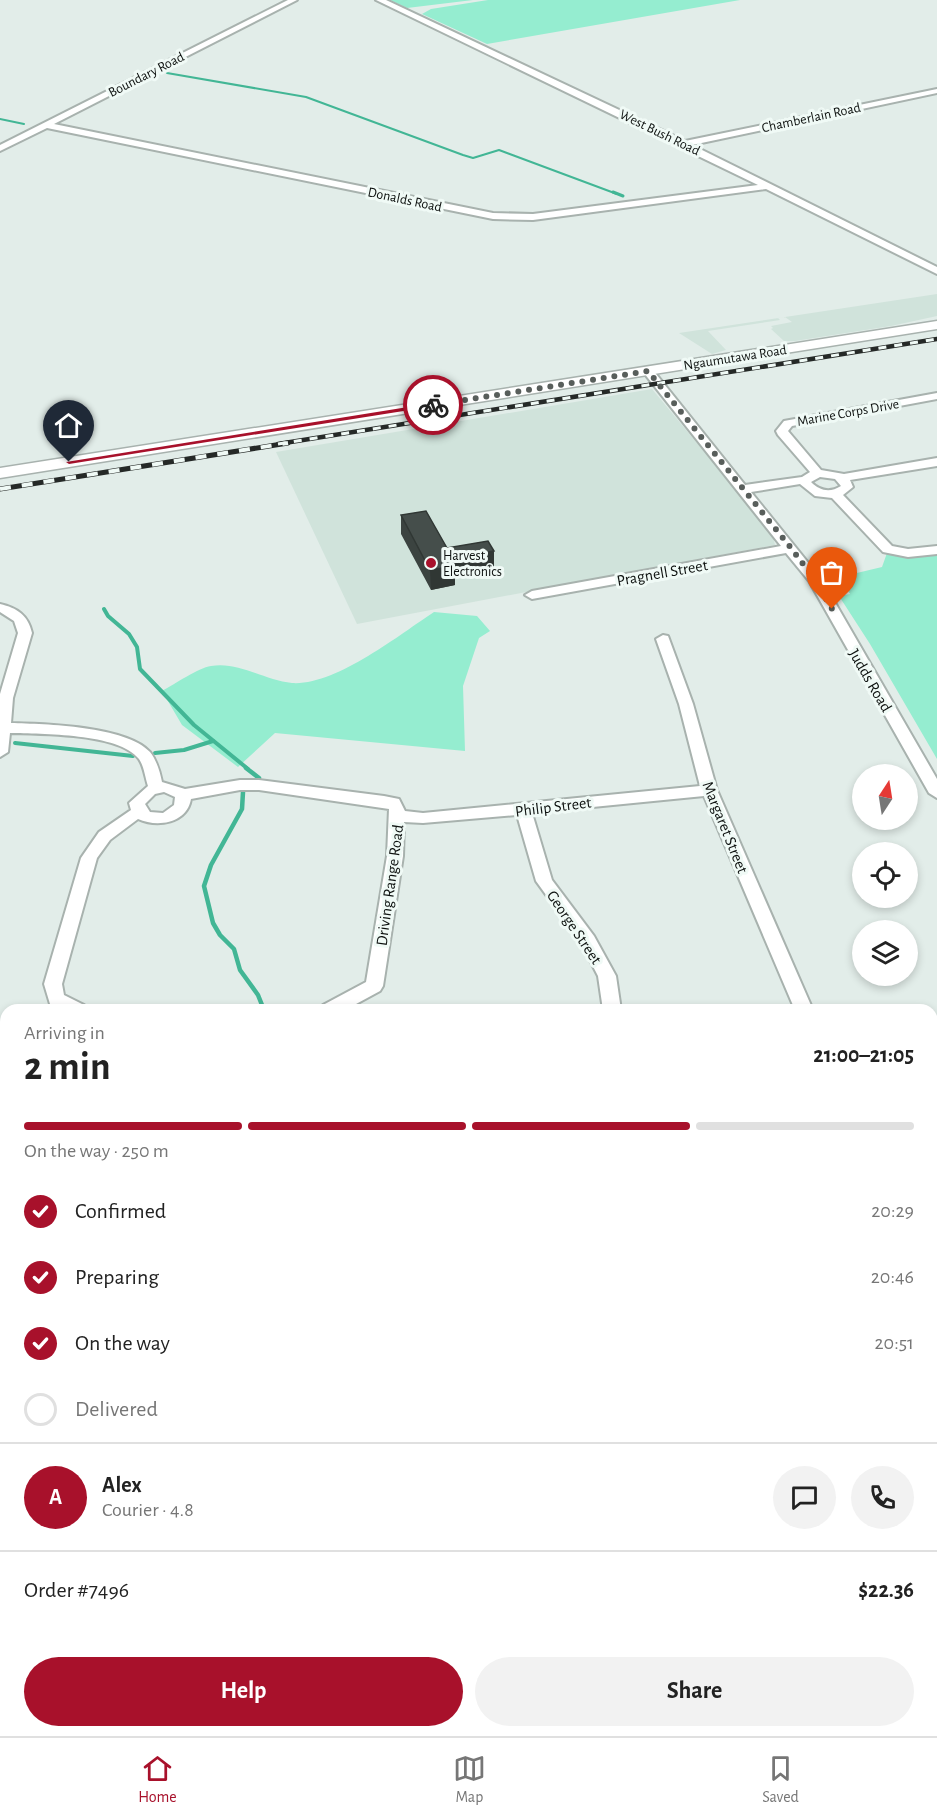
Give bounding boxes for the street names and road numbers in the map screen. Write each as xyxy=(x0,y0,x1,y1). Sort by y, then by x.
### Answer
street label: Boundary Road xyxy=(106,50,187,100)
street label: Chamberlain Road xyxy=(760,101,862,135)
street label: West Bush Road xyxy=(617,107,702,158)
street label: Donalds Road xyxy=(366,185,443,215)
street label: Ngaumutawa Road xyxy=(683,343,788,373)
street label: Marine Corps Drive xyxy=(796,397,900,429)
street label: Pragnell Street xyxy=(615,557,709,589)
street label: Judds Road xyxy=(846,646,895,715)
street label: Margaret Street xyxy=(699,779,751,876)
street label: Philip Street xyxy=(514,794,592,820)
street label: Driving Range Road xyxy=(374,823,406,947)
street label: George Street xyxy=(544,888,605,967)

